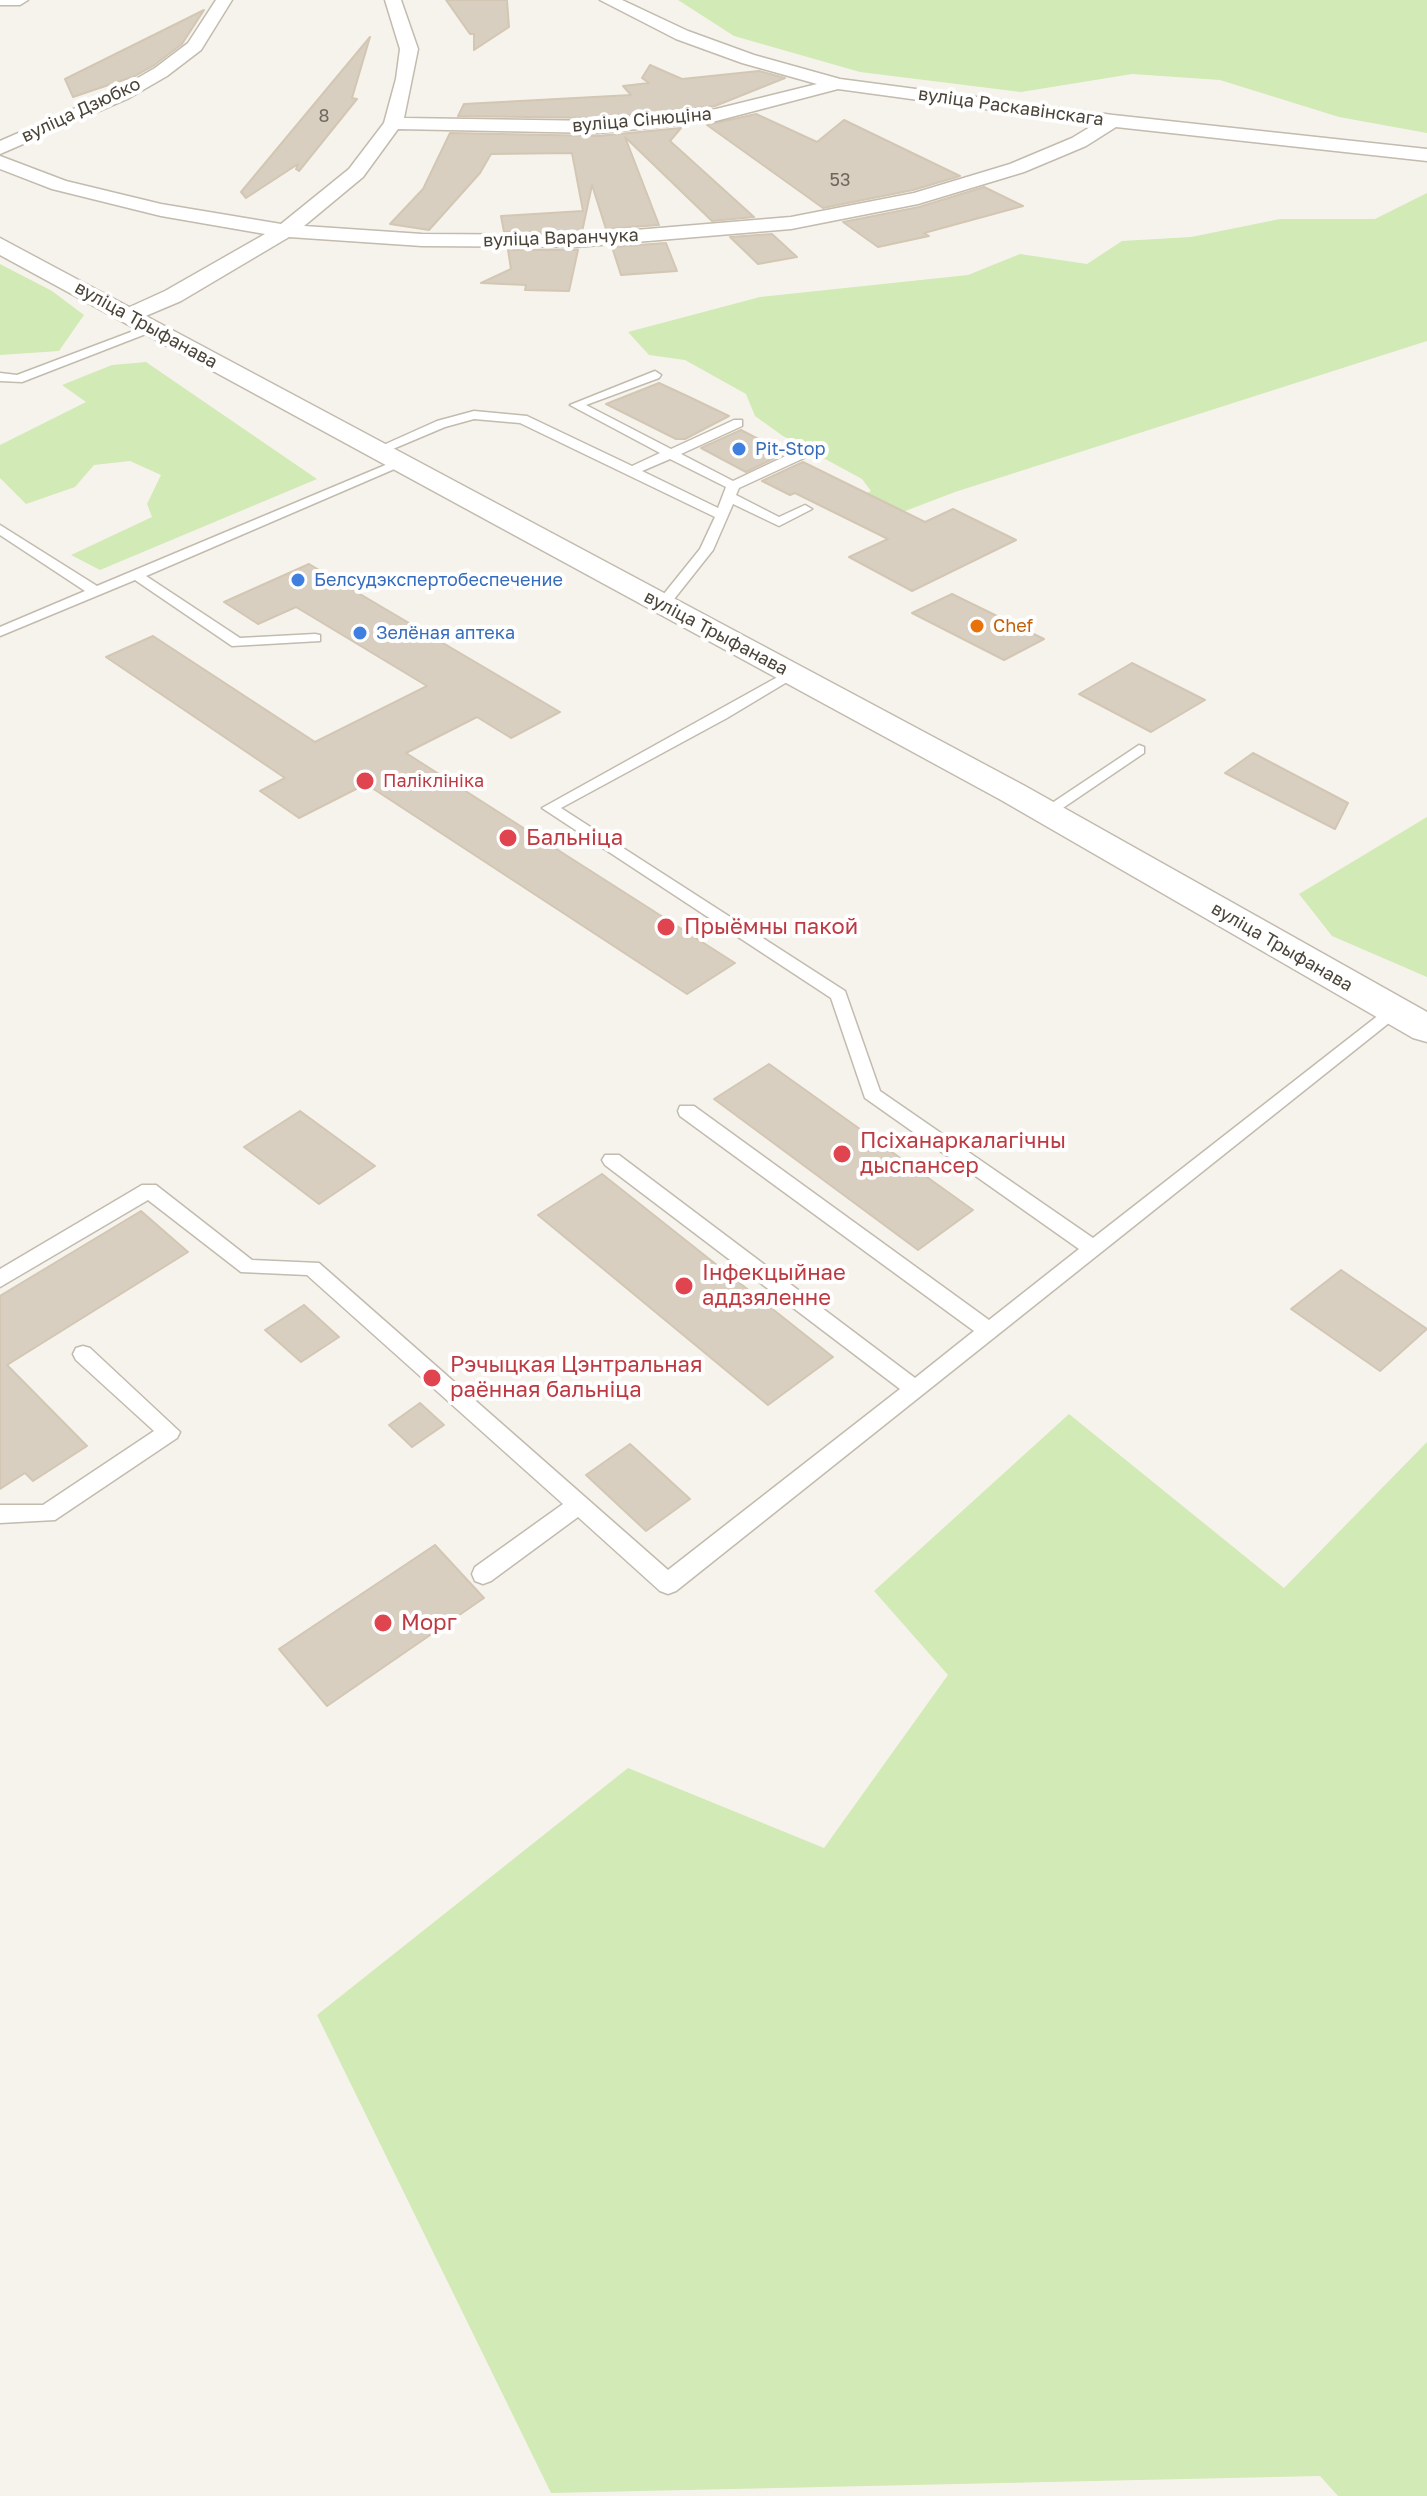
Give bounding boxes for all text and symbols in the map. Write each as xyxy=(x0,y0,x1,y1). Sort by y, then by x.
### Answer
street label: вуліца Дзюбко xyxy=(18,73,144,147)
street label: вуліца Раскавінскага xyxy=(917,83,1105,131)
street label: вуліца Сінюціна xyxy=(571,103,713,137)
house number: 8 xyxy=(319,105,329,127)
house number: 53 xyxy=(830,169,850,191)
street label: вуліца Варанчука xyxy=(483,224,639,252)
street label: вуліца Трыфанава xyxy=(71,277,221,373)
place label: Pit-Stop xyxy=(755,438,826,460)
marker: Pit-Stop xyxy=(730,440,748,458)
place label: Белсудэкспертобеспечение xyxy=(314,569,563,591)
marker: Белсудэкспертобеспечение xyxy=(289,571,307,589)
street label: вуліца Трыфанава xyxy=(640,586,792,680)
place label: Chef xyxy=(993,615,1033,637)
marker: Chef xyxy=(968,617,986,635)
place label: Зелёная аптека xyxy=(376,622,515,644)
marker: Зелёная аптека xyxy=(351,624,369,642)
marker: Паліклініка xyxy=(354,770,376,792)
place label: Паліклініка xyxy=(383,770,484,792)
place label: Бальніца xyxy=(526,825,623,851)
marker: Бальніца xyxy=(497,827,519,849)
street label: вуліца Трыфанава xyxy=(1207,898,1357,996)
place label: Прыёмны пакой xyxy=(684,914,858,940)
marker: Прыёмны пакой xyxy=(655,916,677,938)
place label: Псіханаркалагічны дыспансер xyxy=(860,1128,1066,1180)
marker: Псіханаркалагічны дыспансер xyxy=(831,1143,853,1165)
place label: Інфекцыйнае аддзяленне xyxy=(702,1260,846,1312)
marker: Інфекцыйнае аддзяленне xyxy=(673,1275,695,1297)
place label: Рэчыцкая Цэнтральная раённая бальніца xyxy=(450,1352,703,1404)
marker: Рэчыцкая Цэнтральная раённая бальніца xyxy=(421,1367,443,1389)
place label: Морг xyxy=(401,1610,457,1636)
marker: Морг xyxy=(372,1612,394,1634)

